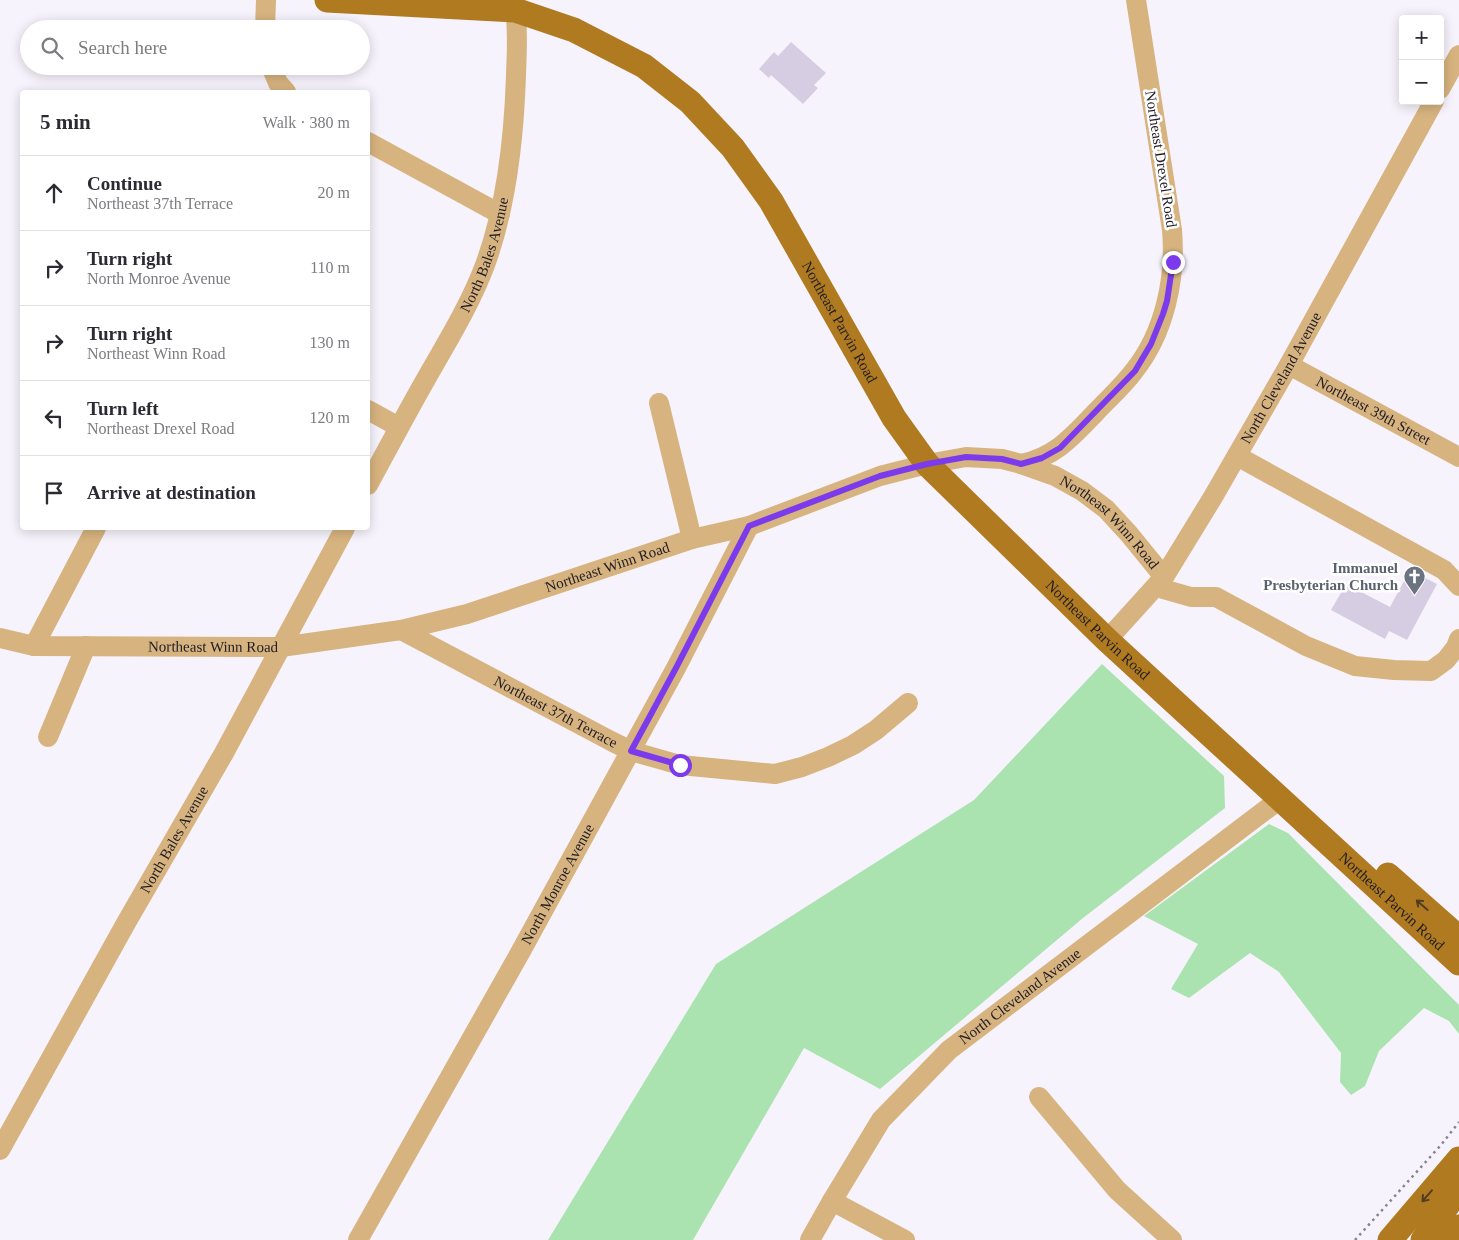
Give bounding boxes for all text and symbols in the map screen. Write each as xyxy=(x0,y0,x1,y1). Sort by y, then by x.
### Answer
map controls xyxy=(1399,15,1444,105)
button: + xyxy=(1399,15,1444,60)
search box xyxy=(20,20,370,75)
icon: search xyxy=(38,34,66,62)
text: Search here xyxy=(78,37,167,58)
button: − xyxy=(1399,60,1444,105)
street label: Northeast Drexel Road xyxy=(1142,89,1180,229)
text: 5 min xyxy=(40,110,91,134)
text: Walk · 380 m xyxy=(263,114,350,131)
text: Continue xyxy=(87,173,162,194)
icon: ahead xyxy=(40,179,68,207)
text: 20 m xyxy=(318,184,350,201)
text: Northeast 37th Terrace xyxy=(87,195,233,212)
street label: North Bales Avenue xyxy=(457,196,511,315)
text: Turn right xyxy=(87,248,172,269)
route end xyxy=(1162,251,1185,274)
icon: right xyxy=(40,254,68,282)
text: 110 m xyxy=(310,259,350,276)
street label: Northeast Parvin Road xyxy=(799,259,881,386)
text: North Monroe Avenue xyxy=(87,270,231,287)
street label: North Cleveland Avenue xyxy=(1238,309,1325,446)
text: Turn right xyxy=(87,323,172,344)
icon: right xyxy=(40,329,68,357)
text: 130 m xyxy=(310,334,350,351)
text: Northeast Winn Road xyxy=(87,345,226,362)
street label: Northeast 39th Street xyxy=(1314,373,1434,448)
text: Turn left xyxy=(87,398,159,419)
icon: left xyxy=(40,404,68,432)
text: 120 m xyxy=(310,409,350,426)
text: Northeast Drexel Road xyxy=(87,420,235,437)
street label: Northeast Winn Road xyxy=(1057,473,1162,572)
icon: arrive xyxy=(40,479,68,507)
text: Arrive at destination xyxy=(87,482,256,503)
street label: Northeast Winn Road xyxy=(543,539,672,595)
place label: Immanuel Presbyterian Church xyxy=(1263,560,1399,593)
church icon: Immanuel Presbyterian Church xyxy=(1402,565,1426,596)
street label: Northeast Parvin Road xyxy=(1043,577,1153,683)
street label: Northeast Winn Road xyxy=(148,638,279,655)
street label: Northeast 37th Terrace xyxy=(491,673,620,751)
route start xyxy=(669,754,692,777)
street label: North Bales Avenue xyxy=(137,783,211,896)
street label: North Monroe Avenue xyxy=(518,821,597,947)
street label: Northeast Parvin Road xyxy=(1336,849,1448,954)
one-way arrow xyxy=(1416,900,1429,911)
street label: North Cleveland Avenue xyxy=(956,945,1084,1047)
one-way arrow xyxy=(1422,1189,1433,1202)

